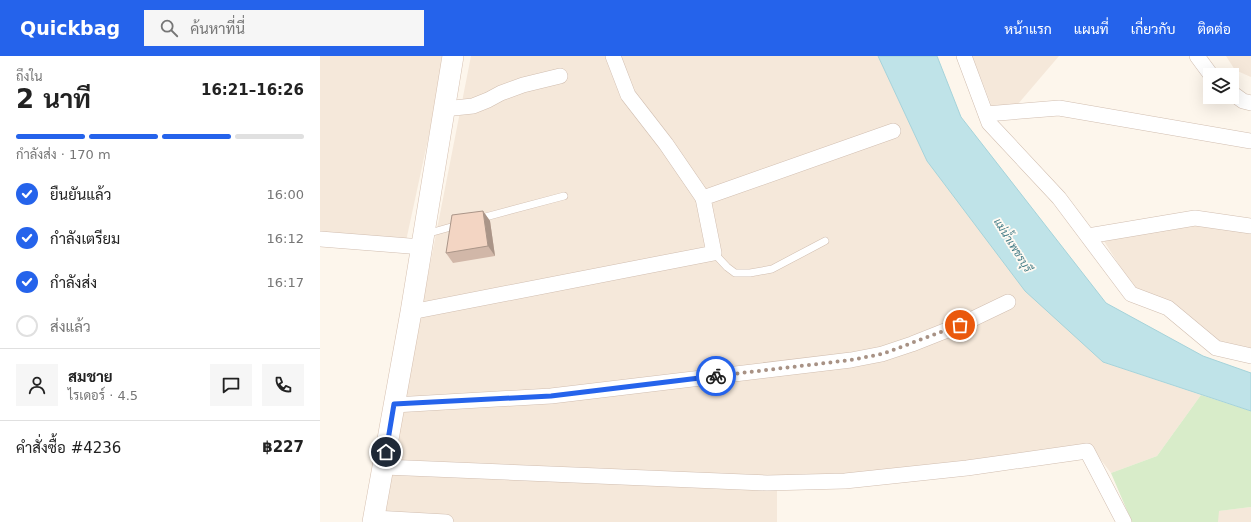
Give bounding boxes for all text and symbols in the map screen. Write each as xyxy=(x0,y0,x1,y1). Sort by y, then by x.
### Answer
search box xyxy=(144,10,424,46)
text: Quickbag xyxy=(20,17,120,39)
icon: search xyxy=(158,17,180,39)
text: ค้นหาที่นี่ xyxy=(190,20,245,38)
text: หน้าแรก xyxy=(1004,21,1052,37)
text: แผนที่ xyxy=(1074,21,1109,37)
text: เกี่ยวกับ xyxy=(1131,21,1175,37)
text: ติดต่อ xyxy=(1197,21,1231,37)
map controls xyxy=(1203,68,1239,104)
button: layers xyxy=(1203,68,1239,104)
text: ถึงใน xyxy=(16,69,43,84)
text: 16:21–16:26 xyxy=(201,81,304,99)
text: 2 นาที xyxy=(16,84,91,114)
text: กำลังส่ง · 170 m xyxy=(16,147,111,162)
icon: check xyxy=(16,183,38,205)
text: ยืนยันแล้ว xyxy=(50,186,111,204)
text: 16:00 xyxy=(267,187,304,202)
water label: แม่น้ำเพชรบุรี xyxy=(989,213,1039,277)
icon: check xyxy=(16,227,38,249)
text: กำลังเตรียม xyxy=(50,230,120,248)
text: 16:12 xyxy=(267,231,304,246)
icon: check xyxy=(16,271,38,293)
text: กำลังส่ง xyxy=(50,274,97,292)
text: 16:17 xyxy=(267,275,304,290)
pin xyxy=(943,308,977,342)
icon: bag xyxy=(949,314,971,336)
text: ส่งแล้ว xyxy=(50,318,91,336)
courier xyxy=(696,356,736,396)
button: person xyxy=(16,364,58,406)
button: chat xyxy=(210,364,252,406)
button: phone xyxy=(262,364,304,406)
icon: bike xyxy=(705,365,727,387)
text: สมชาย xyxy=(68,368,113,386)
text: ไรเดอร์ · 4.5 xyxy=(68,388,138,403)
pin xyxy=(369,435,403,469)
text: ฿227 xyxy=(262,438,304,456)
text: คำสั่งซื้อ #4236 xyxy=(16,439,121,457)
icon: home xyxy=(375,441,397,463)

